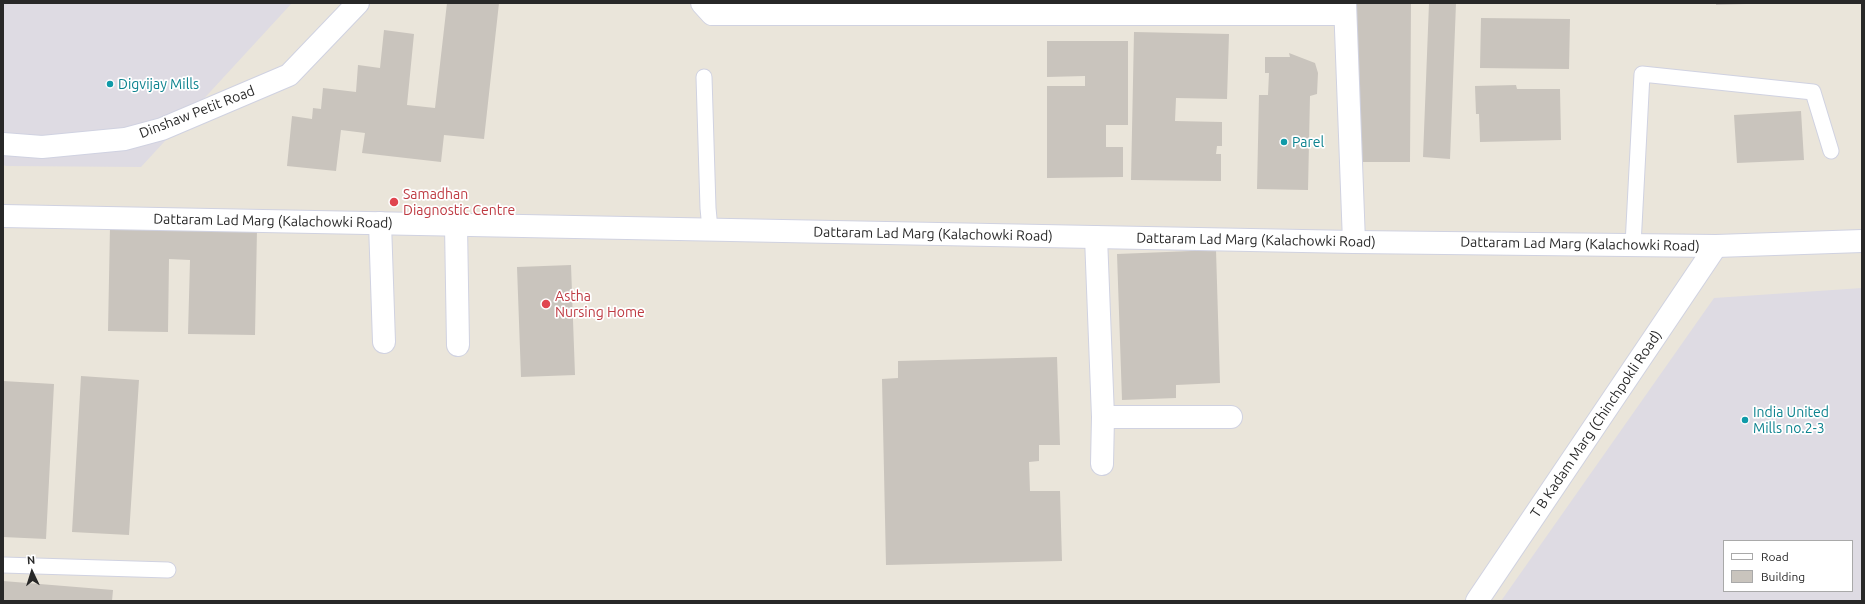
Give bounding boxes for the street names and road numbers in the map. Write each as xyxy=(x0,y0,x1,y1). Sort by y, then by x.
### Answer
street label: Dinshaw Petit Road xyxy=(137,82,257,142)
street label: Dattaram Lad Marg (Kalachowki Road) xyxy=(153,211,393,231)
street label: Dattaram Lad Marg (Kalachowki Road) xyxy=(813,224,1053,244)
street label: Dattaram Lad Marg (Kalachowki Road) xyxy=(1136,230,1376,250)
street label: Dattaram Lad Marg (Kalachowki Road) xyxy=(1460,234,1700,254)
street label: T B Kadam Marg (Chinchpokli Road) xyxy=(1527,327,1665,521)

